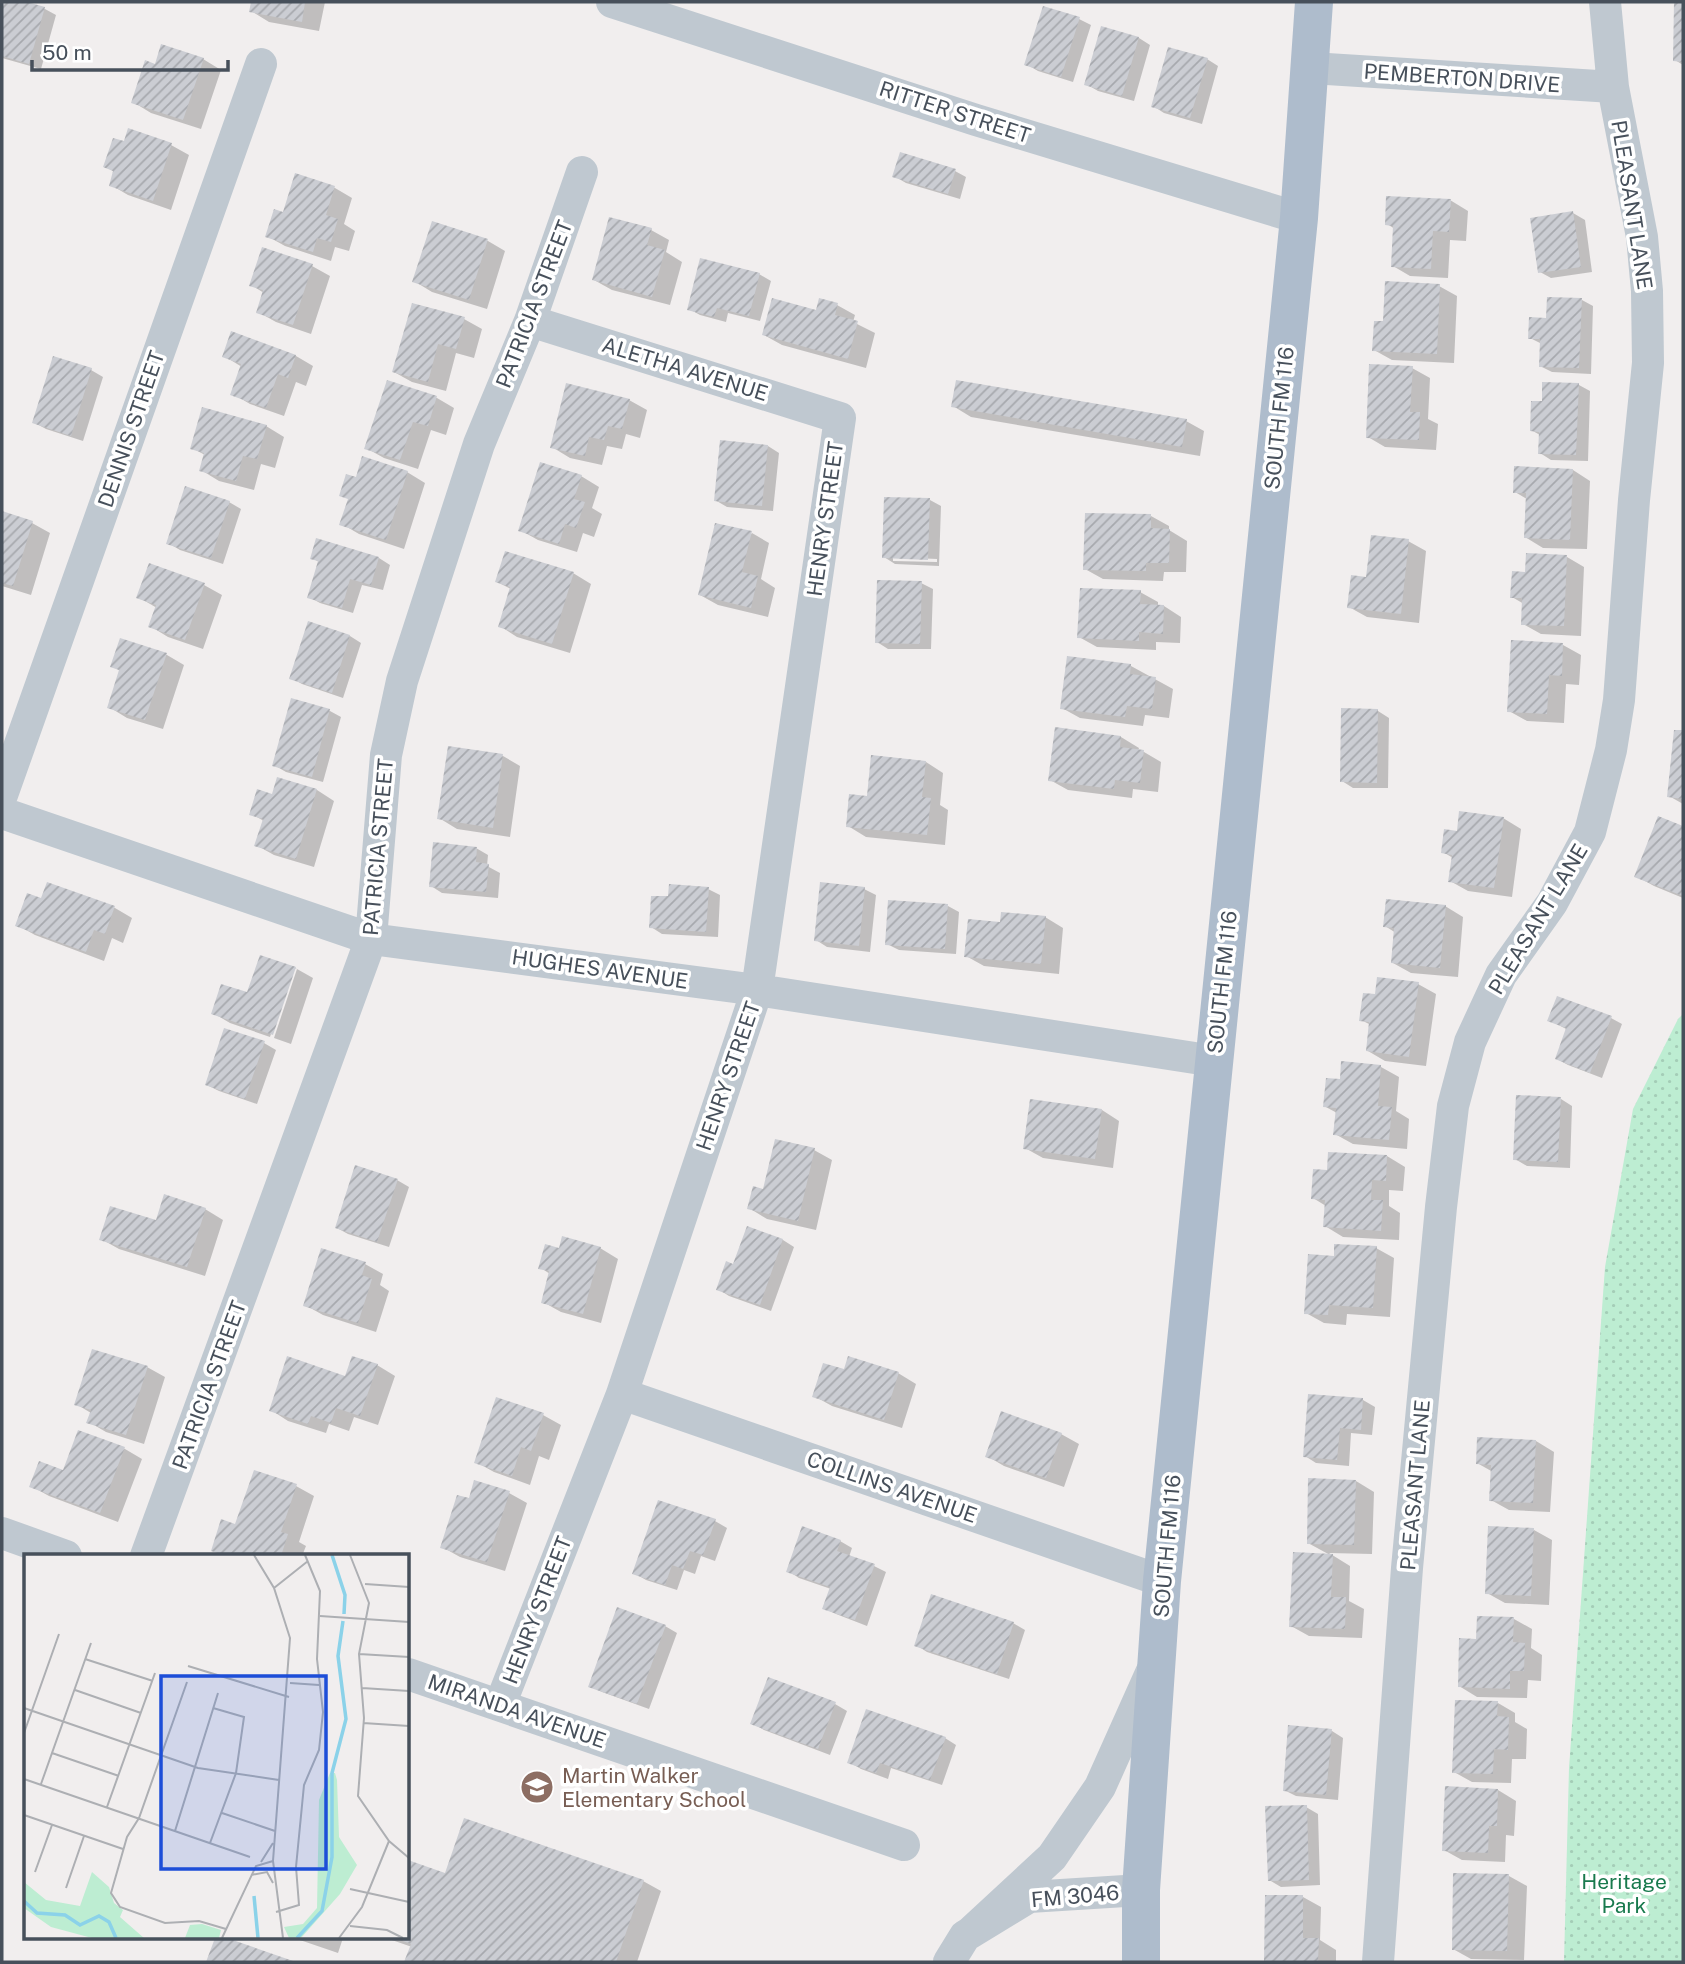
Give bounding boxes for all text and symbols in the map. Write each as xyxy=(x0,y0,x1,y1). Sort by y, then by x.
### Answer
scale bar xyxy=(32,28,228,72)
text: 50 m xyxy=(42,40,92,65)
street label: PEMBERTON DRIVE xyxy=(1363,59,1561,97)
street label: RITTER STREET xyxy=(876,76,1034,148)
street label: PLEASANT LANE xyxy=(1606,118,1658,292)
street label: PATRICIA STREET xyxy=(491,217,577,391)
street label: ALETHA AVENUE xyxy=(599,332,771,406)
street label: SOUTH FM 116 xyxy=(1259,345,1299,491)
street label: DENNIS STREET xyxy=(92,347,170,511)
street label: HENRY STREET xyxy=(802,440,848,598)
street label: PATRICIA STREET xyxy=(358,757,398,937)
street label: PLEASANT LANE xyxy=(1483,839,1593,999)
street label: SOUTH FM 116 xyxy=(1202,909,1242,1055)
street label: HUGHES AVENUE xyxy=(510,944,690,994)
street label: HENRY STREET xyxy=(691,998,765,1154)
street label: PATRICIA STREET xyxy=(167,1297,251,1473)
street label: PLEASANT LANE xyxy=(1395,1399,1435,1571)
street label: COLLINS AVENUE xyxy=(804,1446,980,1528)
street label: SOUTH FM 116 xyxy=(1148,1473,1186,1619)
street label: HENRY STREET xyxy=(497,1533,577,1687)
inset map xyxy=(24,1554,410,1940)
street label: MIRANDA AVENUE xyxy=(425,1669,609,1753)
place label: Martin Walker Elementary School xyxy=(562,1763,746,1812)
school or university icon: Martin Walker Elementary School xyxy=(518,1768,556,1806)
park label: Heritage Park xyxy=(1581,1869,1667,1918)
street label: FM 3046 xyxy=(1030,1880,1120,1912)

